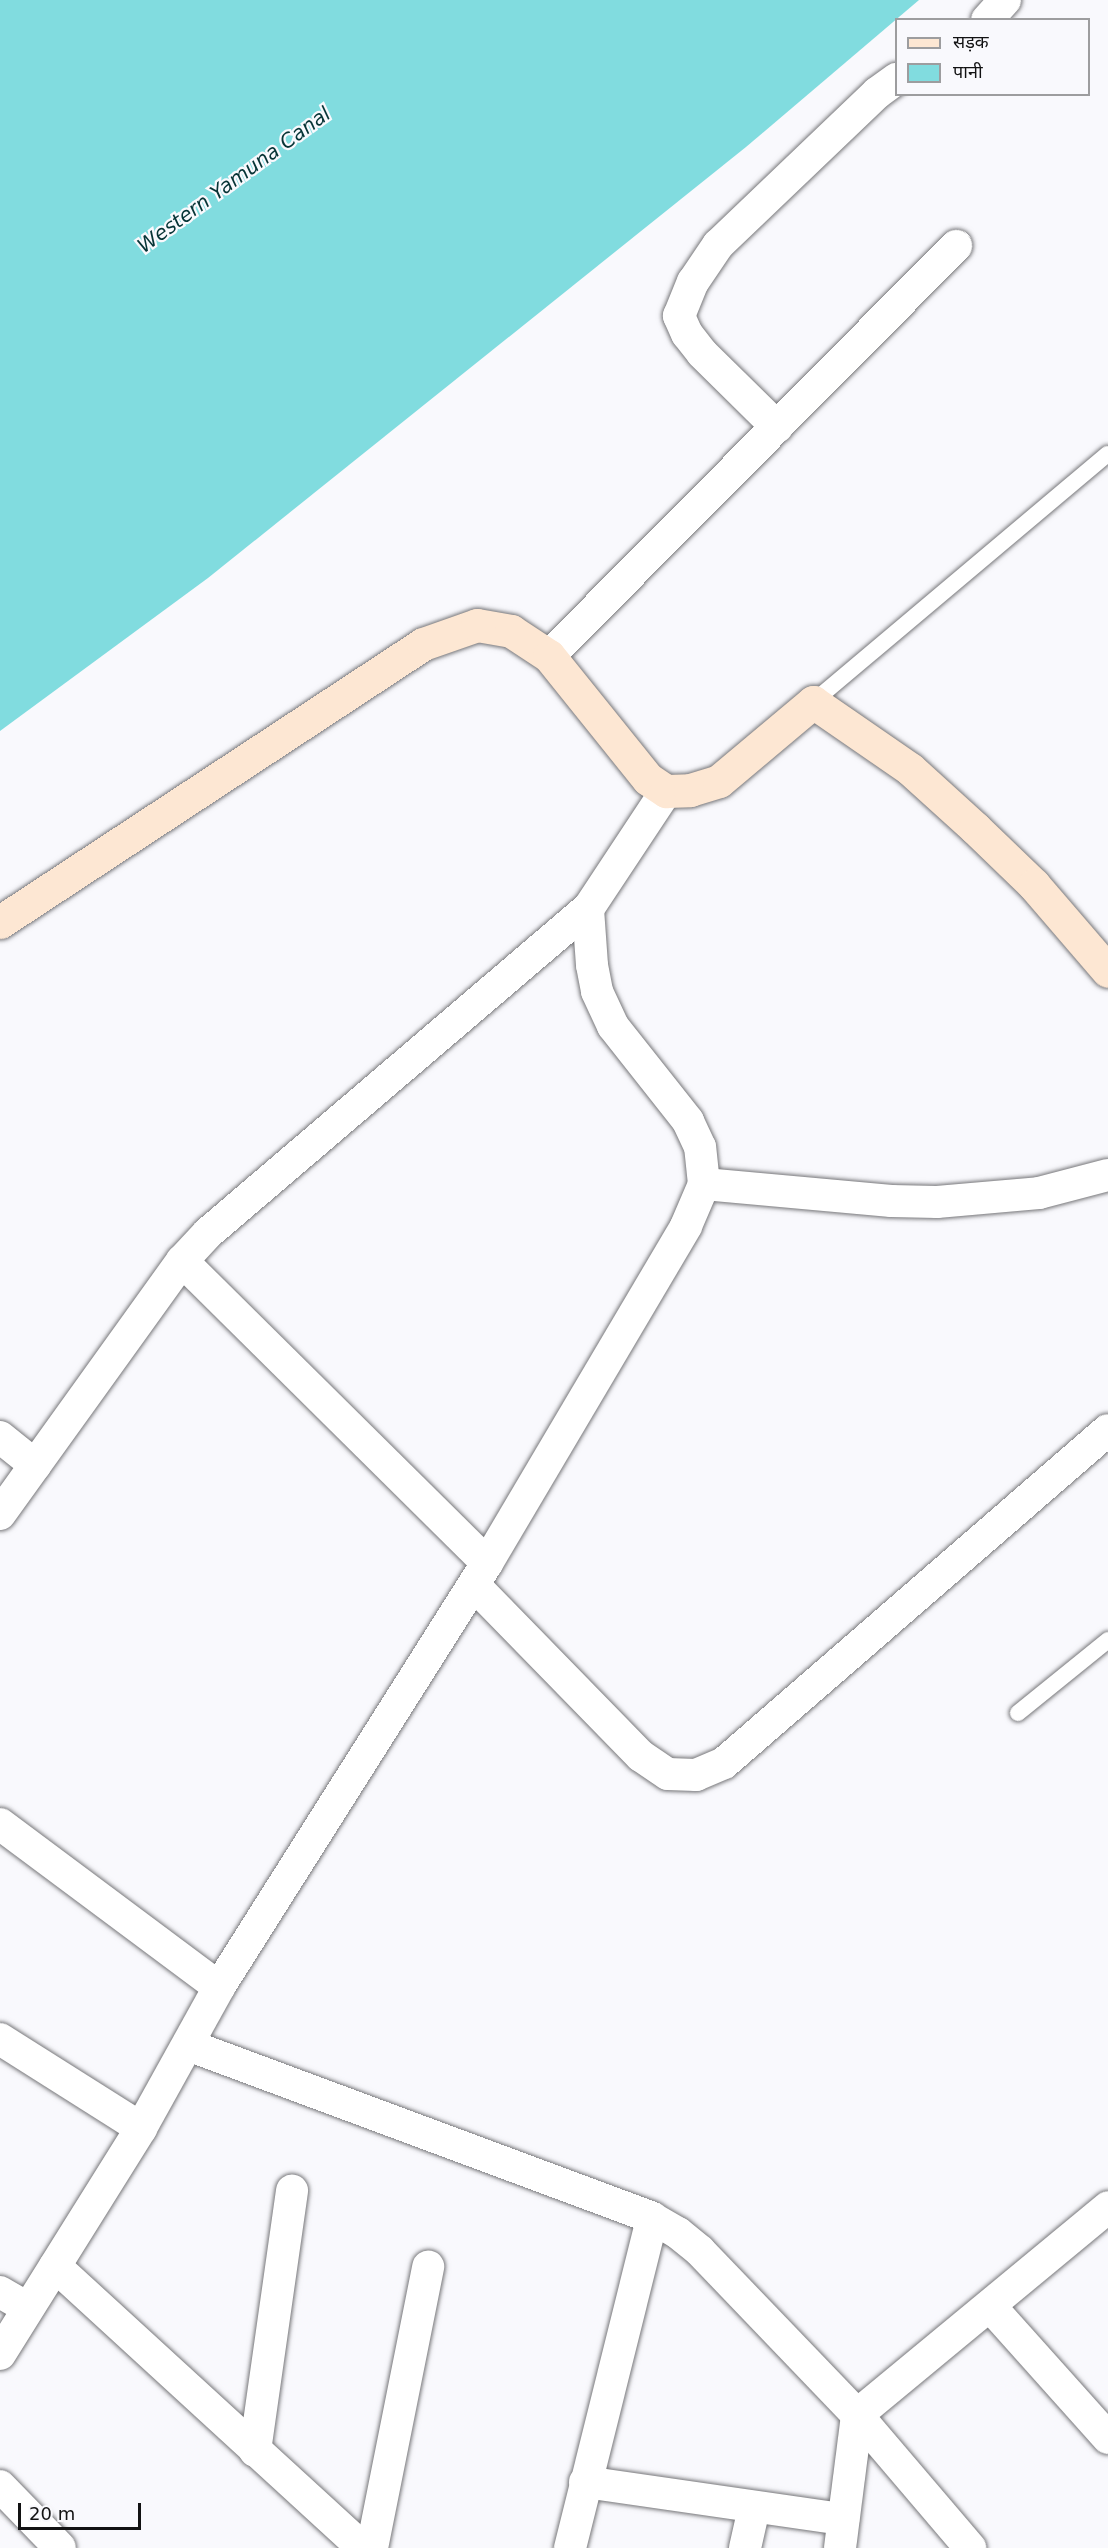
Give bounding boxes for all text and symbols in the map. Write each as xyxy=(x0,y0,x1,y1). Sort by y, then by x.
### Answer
legend xyxy=(895,18,1090,96)
text: सड़क xyxy=(953,31,989,52)
text: पानी xyxy=(953,61,983,82)
water label: Western Yamuna Canal xyxy=(133,102,335,258)
scale bar xyxy=(21,2491,144,2529)
text: 20 m xyxy=(29,2503,75,2524)

